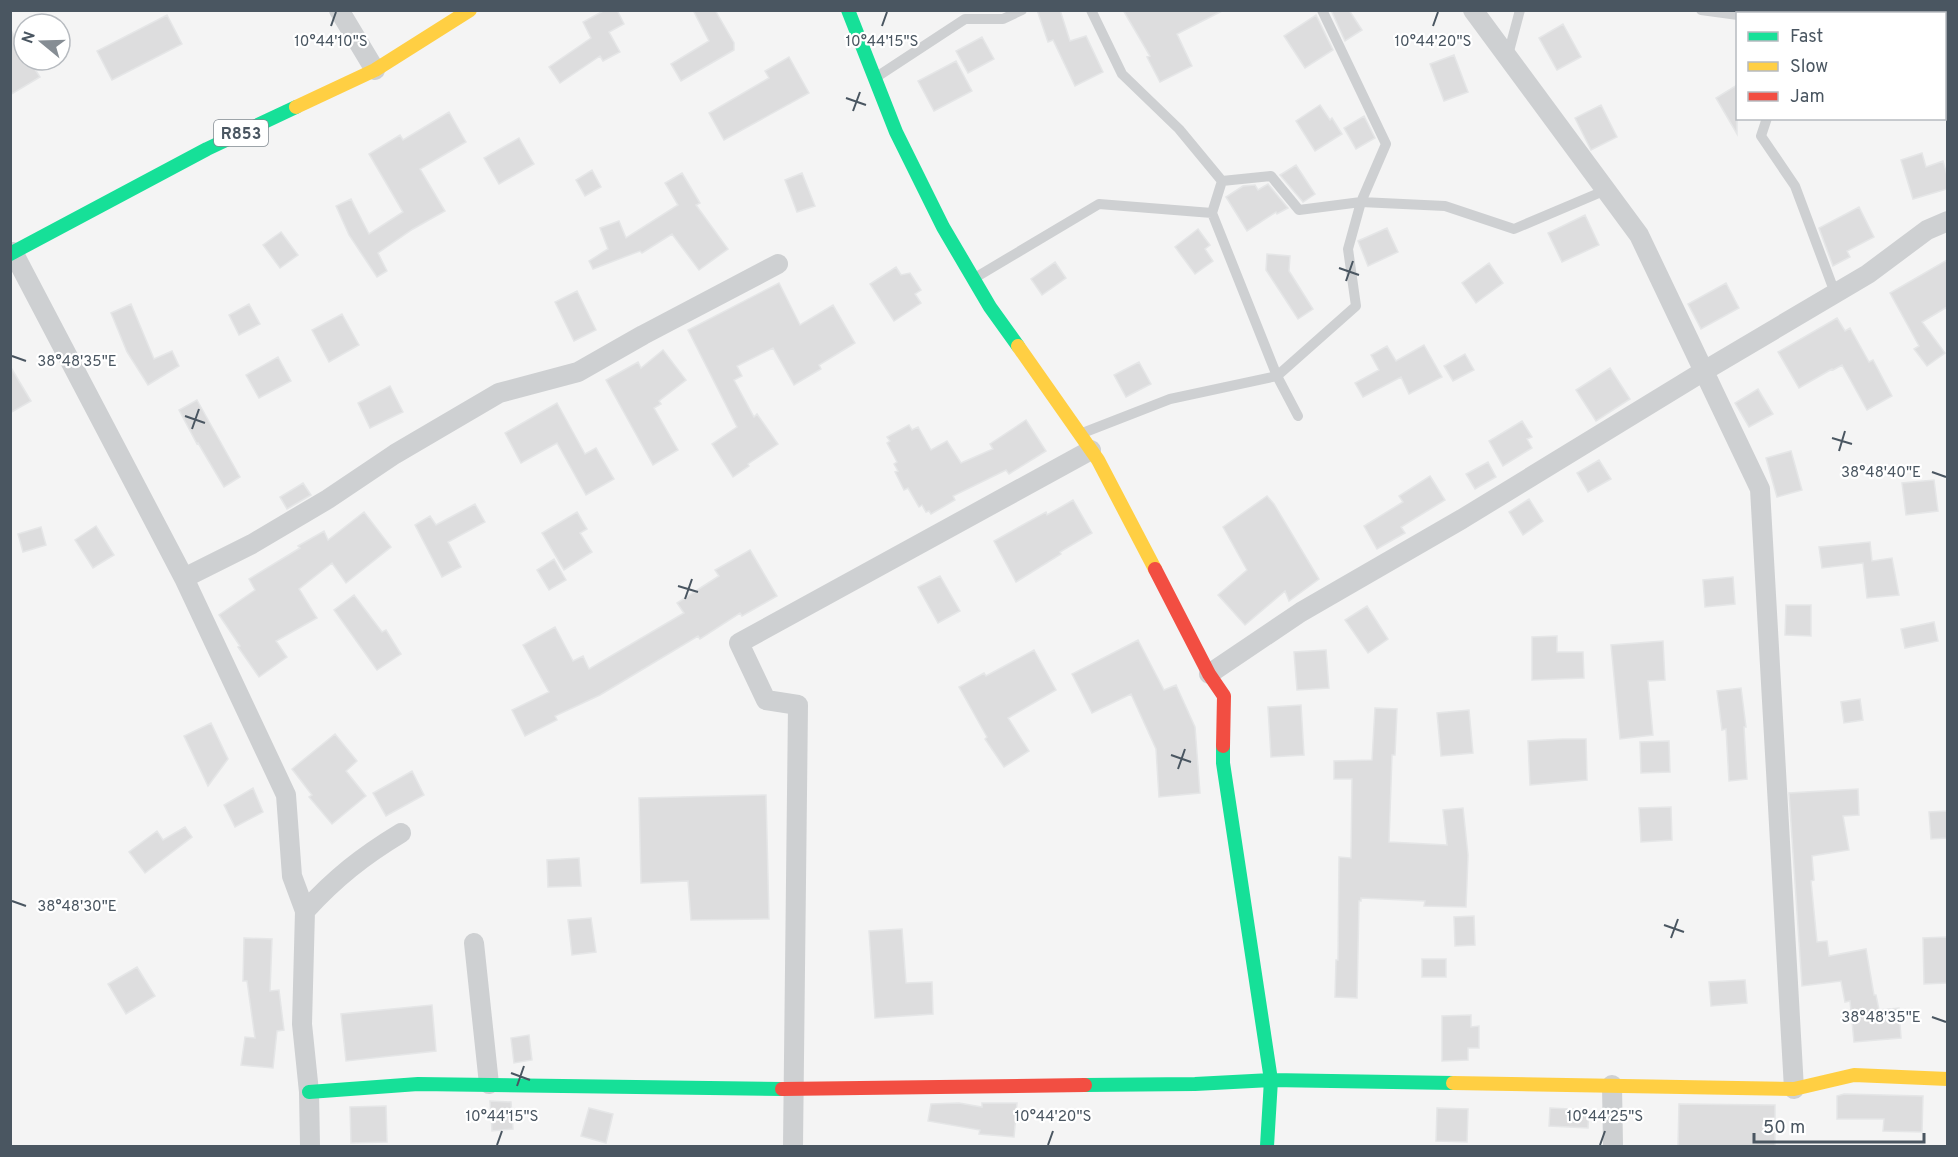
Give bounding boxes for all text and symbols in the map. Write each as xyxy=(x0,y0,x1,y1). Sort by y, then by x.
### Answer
north arrow xyxy=(12,12,72,72)
legend xyxy=(1736,12,1946,120)
text: Fast xyxy=(1790,26,1823,49)
text: N xyxy=(18,29,41,46)
text: 10°44'10"S xyxy=(294,33,368,52)
text: 10°44'15"S xyxy=(845,33,919,52)
text: 10°44'20"S xyxy=(1394,33,1472,52)
text: Slow xyxy=(1790,56,1828,79)
text: Jam xyxy=(1790,86,1825,109)
road number: R853 xyxy=(214,120,268,146)
text: 38°48'35"E xyxy=(37,353,117,372)
text: 38°48'40"E xyxy=(1841,464,1921,483)
text: 38°48'30"E xyxy=(37,898,117,917)
text: 38°48'35"E xyxy=(1841,1009,1921,1028)
scale bar xyxy=(1754,1106,1924,1144)
text: 10°44'15"S xyxy=(465,1108,539,1127)
text: 10°44'20"S xyxy=(1014,1108,1092,1127)
text: 10°44'25"S xyxy=(1567,1108,1643,1127)
text: 50 m xyxy=(1763,1117,1805,1140)

